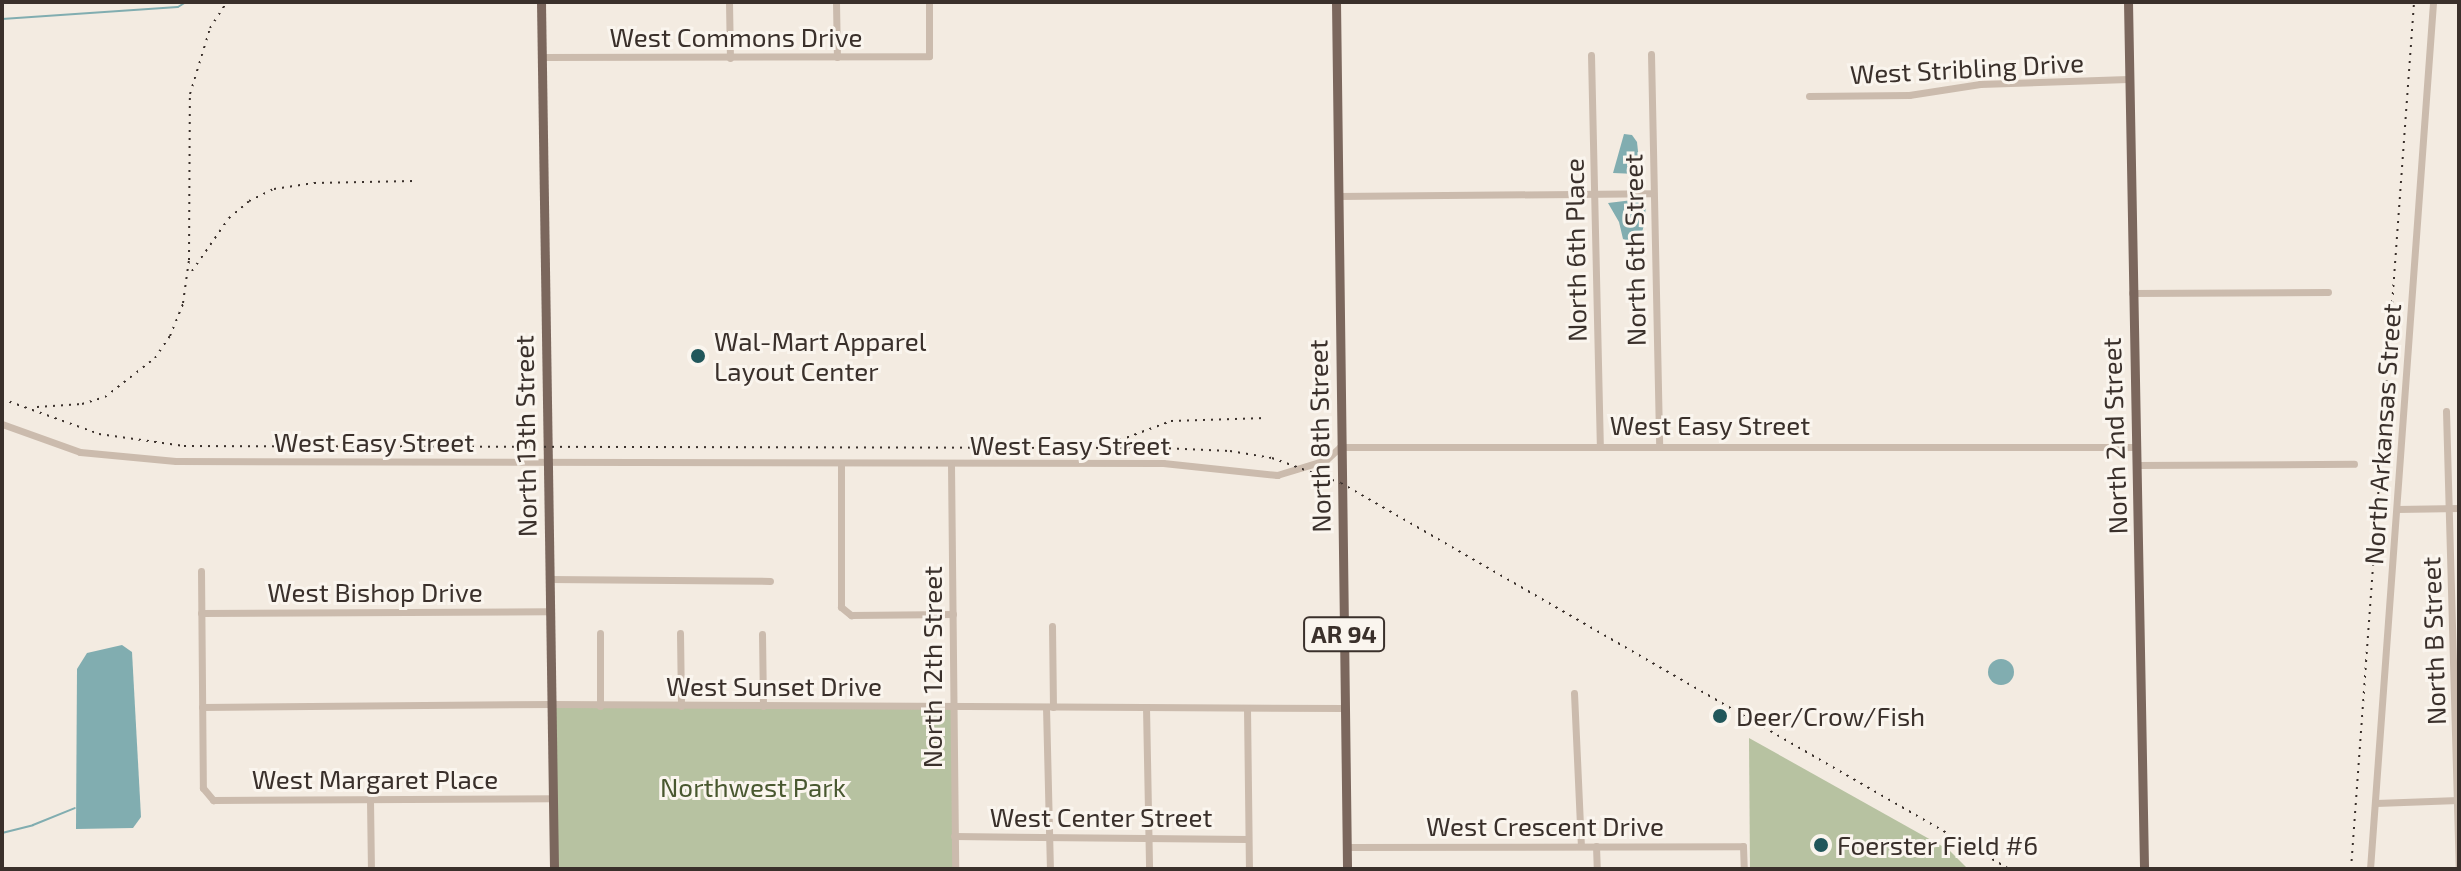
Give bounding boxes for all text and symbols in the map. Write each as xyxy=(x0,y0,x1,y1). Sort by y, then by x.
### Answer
street label: West Commons Drive xyxy=(610,21,862,53)
street label: West Stribling Drive xyxy=(1849,46,2085,90)
street label: North 6th Street xyxy=(1617,154,1651,346)
street label: North 6th Place xyxy=(1558,158,1592,342)
street label: North Arkansas Street xyxy=(2357,302,2407,566)
place label: Wal-Mart Apparel Layout Center xyxy=(714,325,927,386)
street label: North 13th Street xyxy=(508,335,542,537)
street label: North 2nd Street xyxy=(2095,337,2133,535)
street label: North 8th Street xyxy=(1302,339,1336,533)
marker: Wal-Mart Apparel Layout Center xyxy=(689,347,707,365)
street label: West Easy Street xyxy=(1610,409,1810,441)
street label: West Easy Street xyxy=(274,426,474,458)
street label: West Easy Street xyxy=(970,429,1170,461)
street label: North B Street xyxy=(2414,556,2452,726)
street label: North 12th Street xyxy=(916,566,948,768)
street label: West Bishop Drive xyxy=(267,576,483,608)
road number: AR 94 xyxy=(1302,614,1386,654)
street label: West Sunset Drive xyxy=(666,670,882,702)
place label: Deer/Crow/Fish xyxy=(1736,700,1925,732)
marker: Deer/Crow/Fish xyxy=(1711,707,1729,725)
street label: West Margaret Place xyxy=(252,763,498,795)
park label: Northwest Park xyxy=(660,771,846,803)
street label: West Center Street xyxy=(989,801,1213,833)
street label: West Crescent Drive xyxy=(1426,810,1664,842)
place label: Foerster Field #6 xyxy=(1837,829,2039,861)
marker: Foerster Field #6 xyxy=(1812,836,1830,854)

